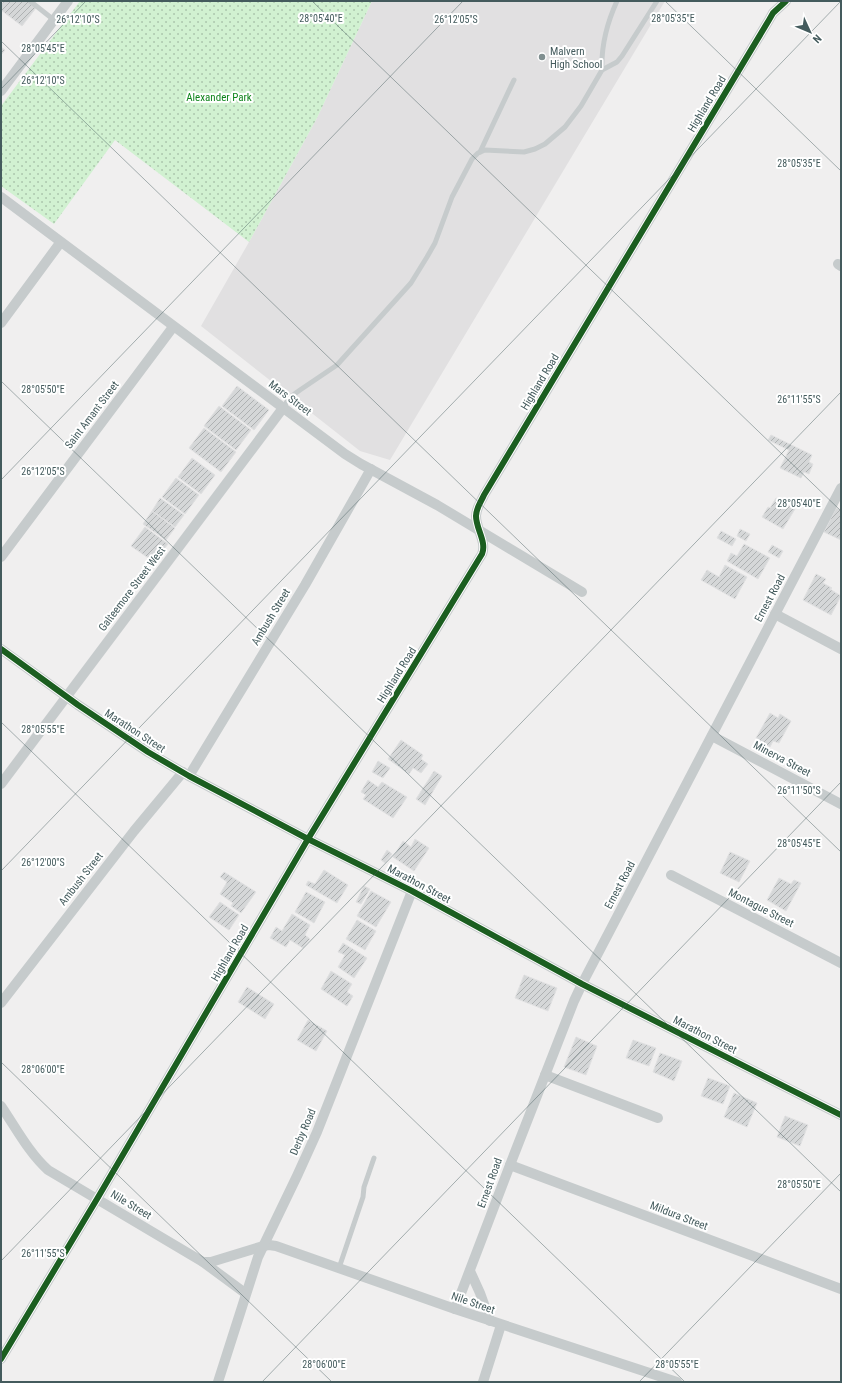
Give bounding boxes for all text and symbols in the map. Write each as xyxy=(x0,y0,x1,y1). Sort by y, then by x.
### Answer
north arrow xyxy=(790,12,830,52)
text: 28°05'40"E xyxy=(299,13,343,24)
text: 28°05'35"E xyxy=(651,13,695,24)
text: 26°12'10"S xyxy=(56,14,100,25)
text: 26°12'05"S xyxy=(434,14,478,25)
text: N xyxy=(810,32,824,46)
text: 28°05'45"E xyxy=(21,43,65,54)
place label: Malvern High School xyxy=(550,45,602,71)
marker: Malvern High School xyxy=(537,52,547,62)
street label: Highland Road xyxy=(685,74,729,134)
text: 26°12'10"S xyxy=(21,75,65,86)
park label: Alexander Park xyxy=(186,91,252,104)
text: 28°05'35"E xyxy=(777,158,821,169)
street label: Highland Road xyxy=(518,352,562,412)
street label: Mars Street xyxy=(266,378,314,418)
street label: Saint Amant Street xyxy=(62,379,122,451)
text: 28°05'50"E xyxy=(21,384,65,395)
text: 26°11'55"S xyxy=(777,394,821,405)
text: 26°12'05"S xyxy=(21,466,65,477)
text: 28°05'40"E xyxy=(777,498,821,509)
street label: Galteemore Street West xyxy=(96,544,168,634)
street label: Ernest Road xyxy=(752,572,788,624)
street label: Ambush Street xyxy=(249,586,293,648)
street label: Highland Road xyxy=(375,645,419,705)
street label: Marathon Street xyxy=(102,707,168,755)
text: 28°05'55"E xyxy=(21,724,65,735)
street label: Minerva Street xyxy=(751,738,813,780)
text: 26°11'50"S xyxy=(777,785,821,796)
text: 28°05'45"E xyxy=(777,838,821,849)
street label: Ambush Street xyxy=(56,850,106,908)
text: 26°12'00"S xyxy=(21,857,65,868)
street label: Ernest Road xyxy=(602,859,638,911)
street label: Marathon Street xyxy=(385,862,453,906)
street label: Montague Street xyxy=(726,886,796,930)
street label: Highland Road xyxy=(209,922,251,984)
street label: Marathon Street xyxy=(671,1013,739,1057)
text: 28°06'00"E xyxy=(21,1064,65,1075)
street label: Derby Road xyxy=(287,1107,319,1157)
street label: Ernest Road xyxy=(475,1156,505,1210)
text: 28°05'50"E xyxy=(777,1179,821,1190)
street label: Nile Street xyxy=(108,1188,154,1222)
street label: Mildura Street xyxy=(648,1199,710,1233)
text: 26°11'55"S xyxy=(21,1248,65,1259)
street label: Nile Street xyxy=(449,1289,497,1317)
text: 28°06'00"E xyxy=(302,1359,346,1370)
text: 28°05'55"E xyxy=(655,1359,699,1370)

